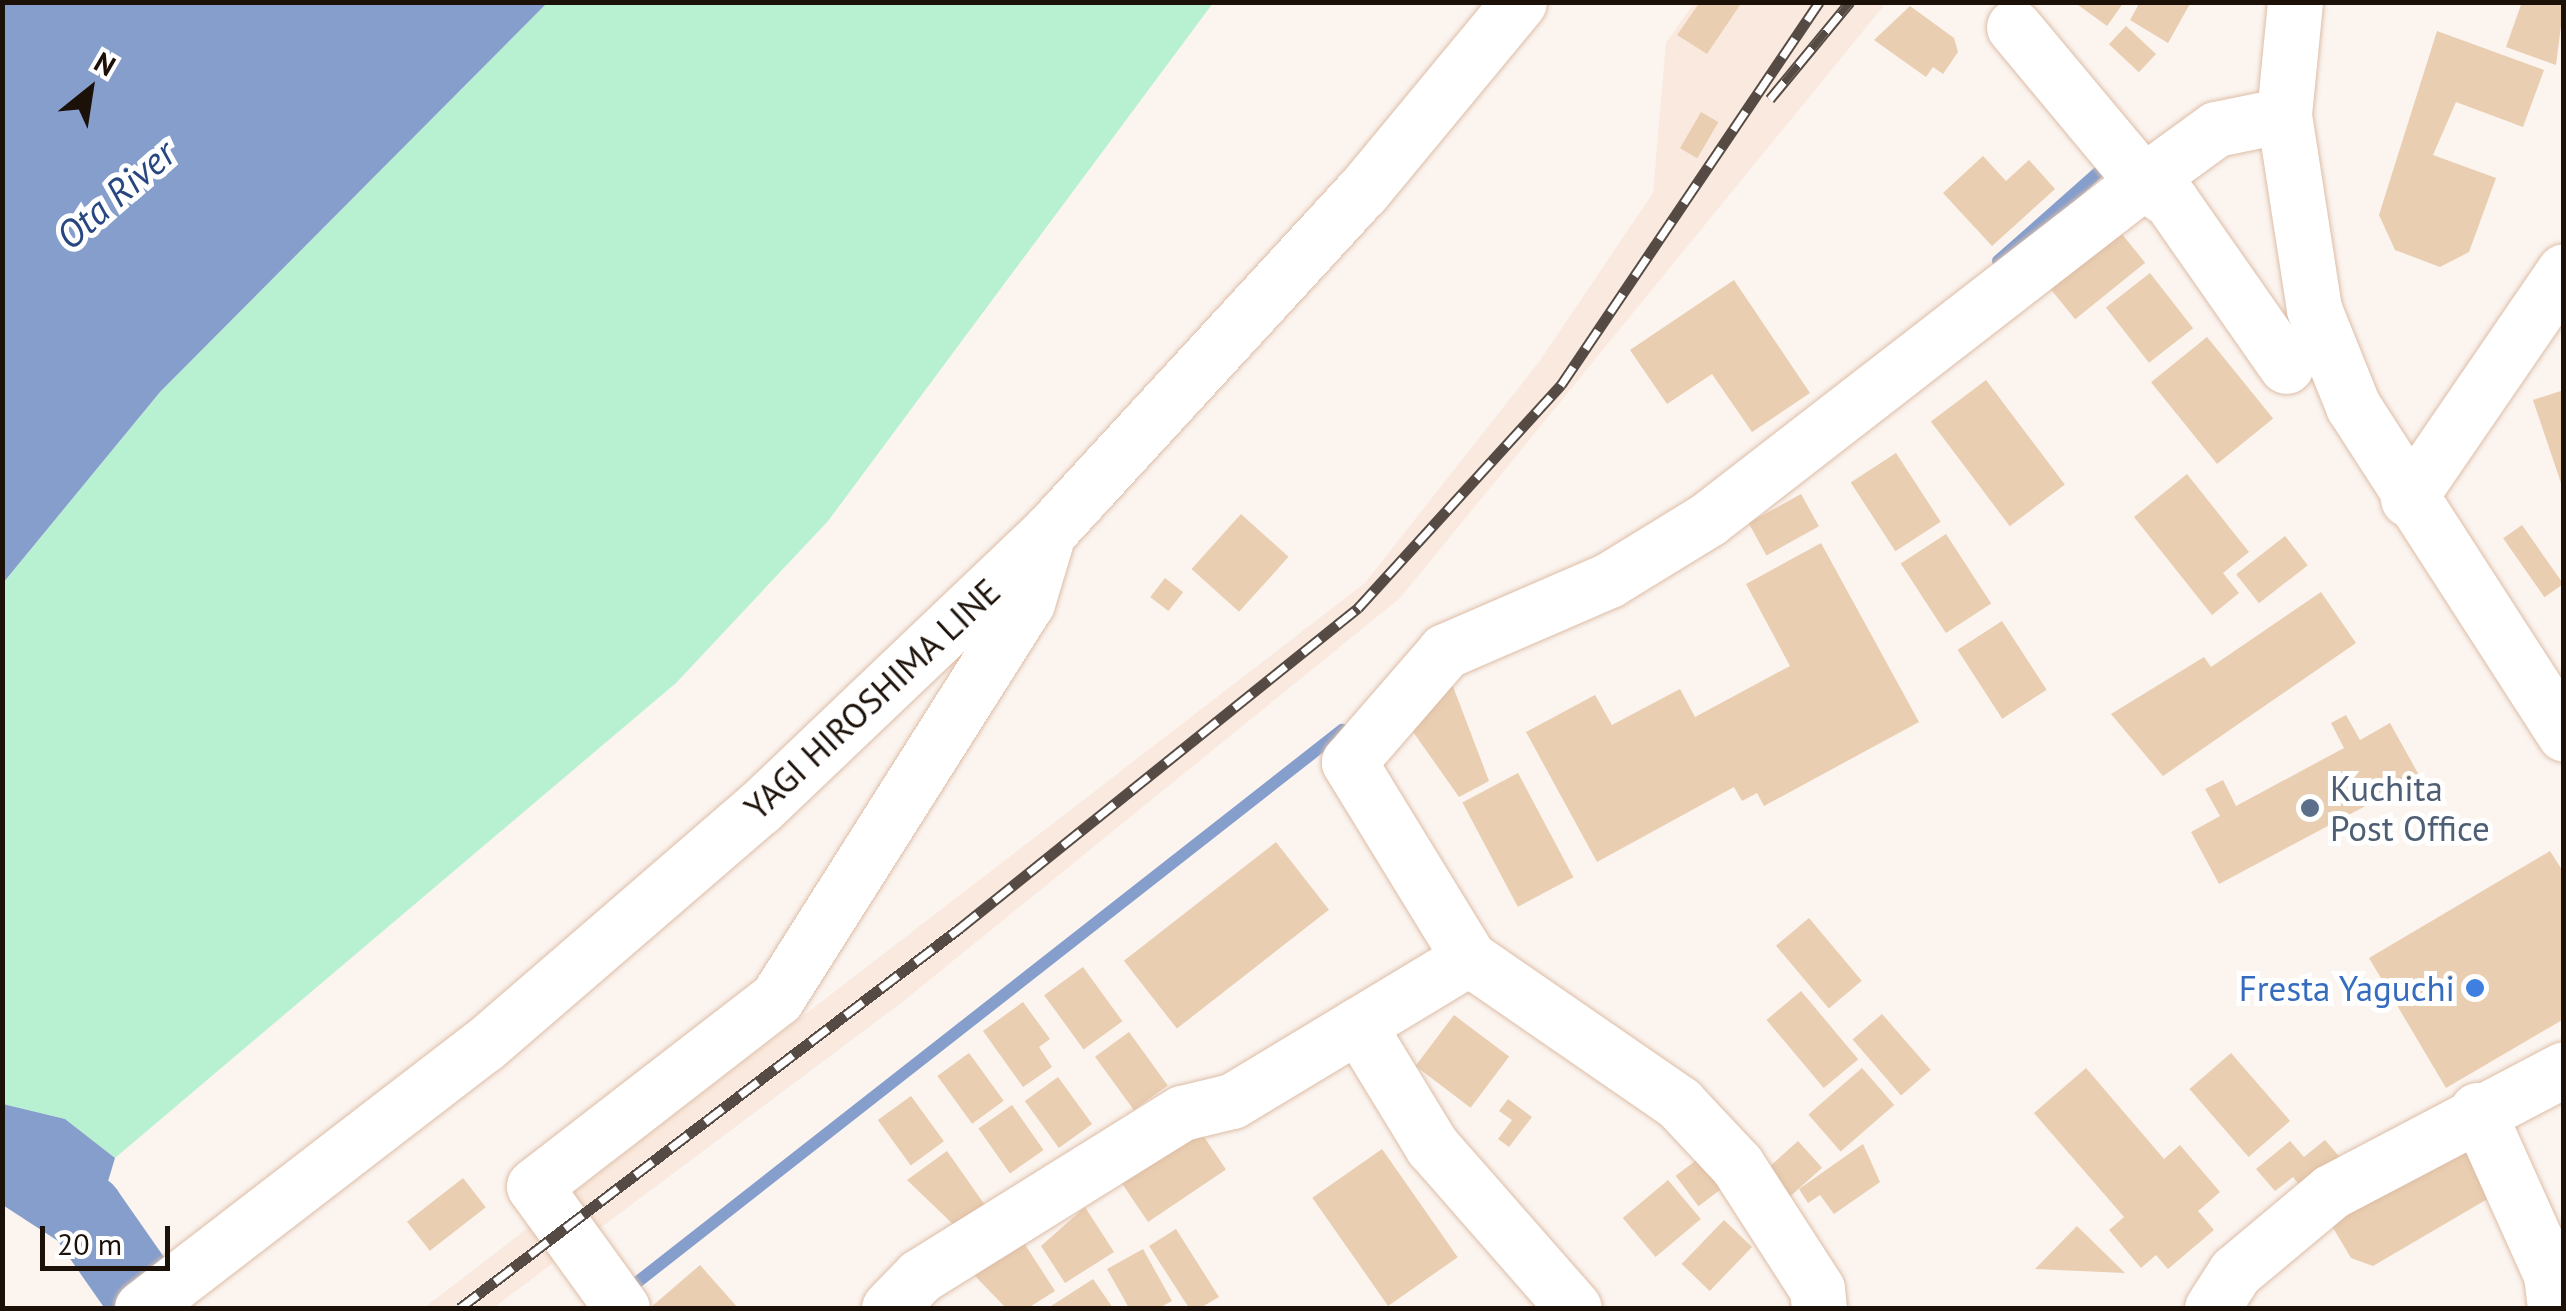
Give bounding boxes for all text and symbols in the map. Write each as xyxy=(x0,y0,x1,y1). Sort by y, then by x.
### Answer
north arrow xyxy=(40,40,140,140)
text: N xyxy=(88,43,122,84)
water label: Ota River xyxy=(46,130,184,258)
street label: YAGI HIROSHIMA LINE xyxy=(735,569,1009,829)
place label: Kuchita Post Office xyxy=(2330,767,2490,849)
marker: Kuchita Post Office xyxy=(2299,797,2321,819)
place label: Fresta Yaguchi xyxy=(2238,967,2455,1009)
marker: Fresta Yaguchi xyxy=(2464,977,2486,999)
scale bar xyxy=(45,1206,175,1268)
text: 20 m xyxy=(57,1224,122,1263)

